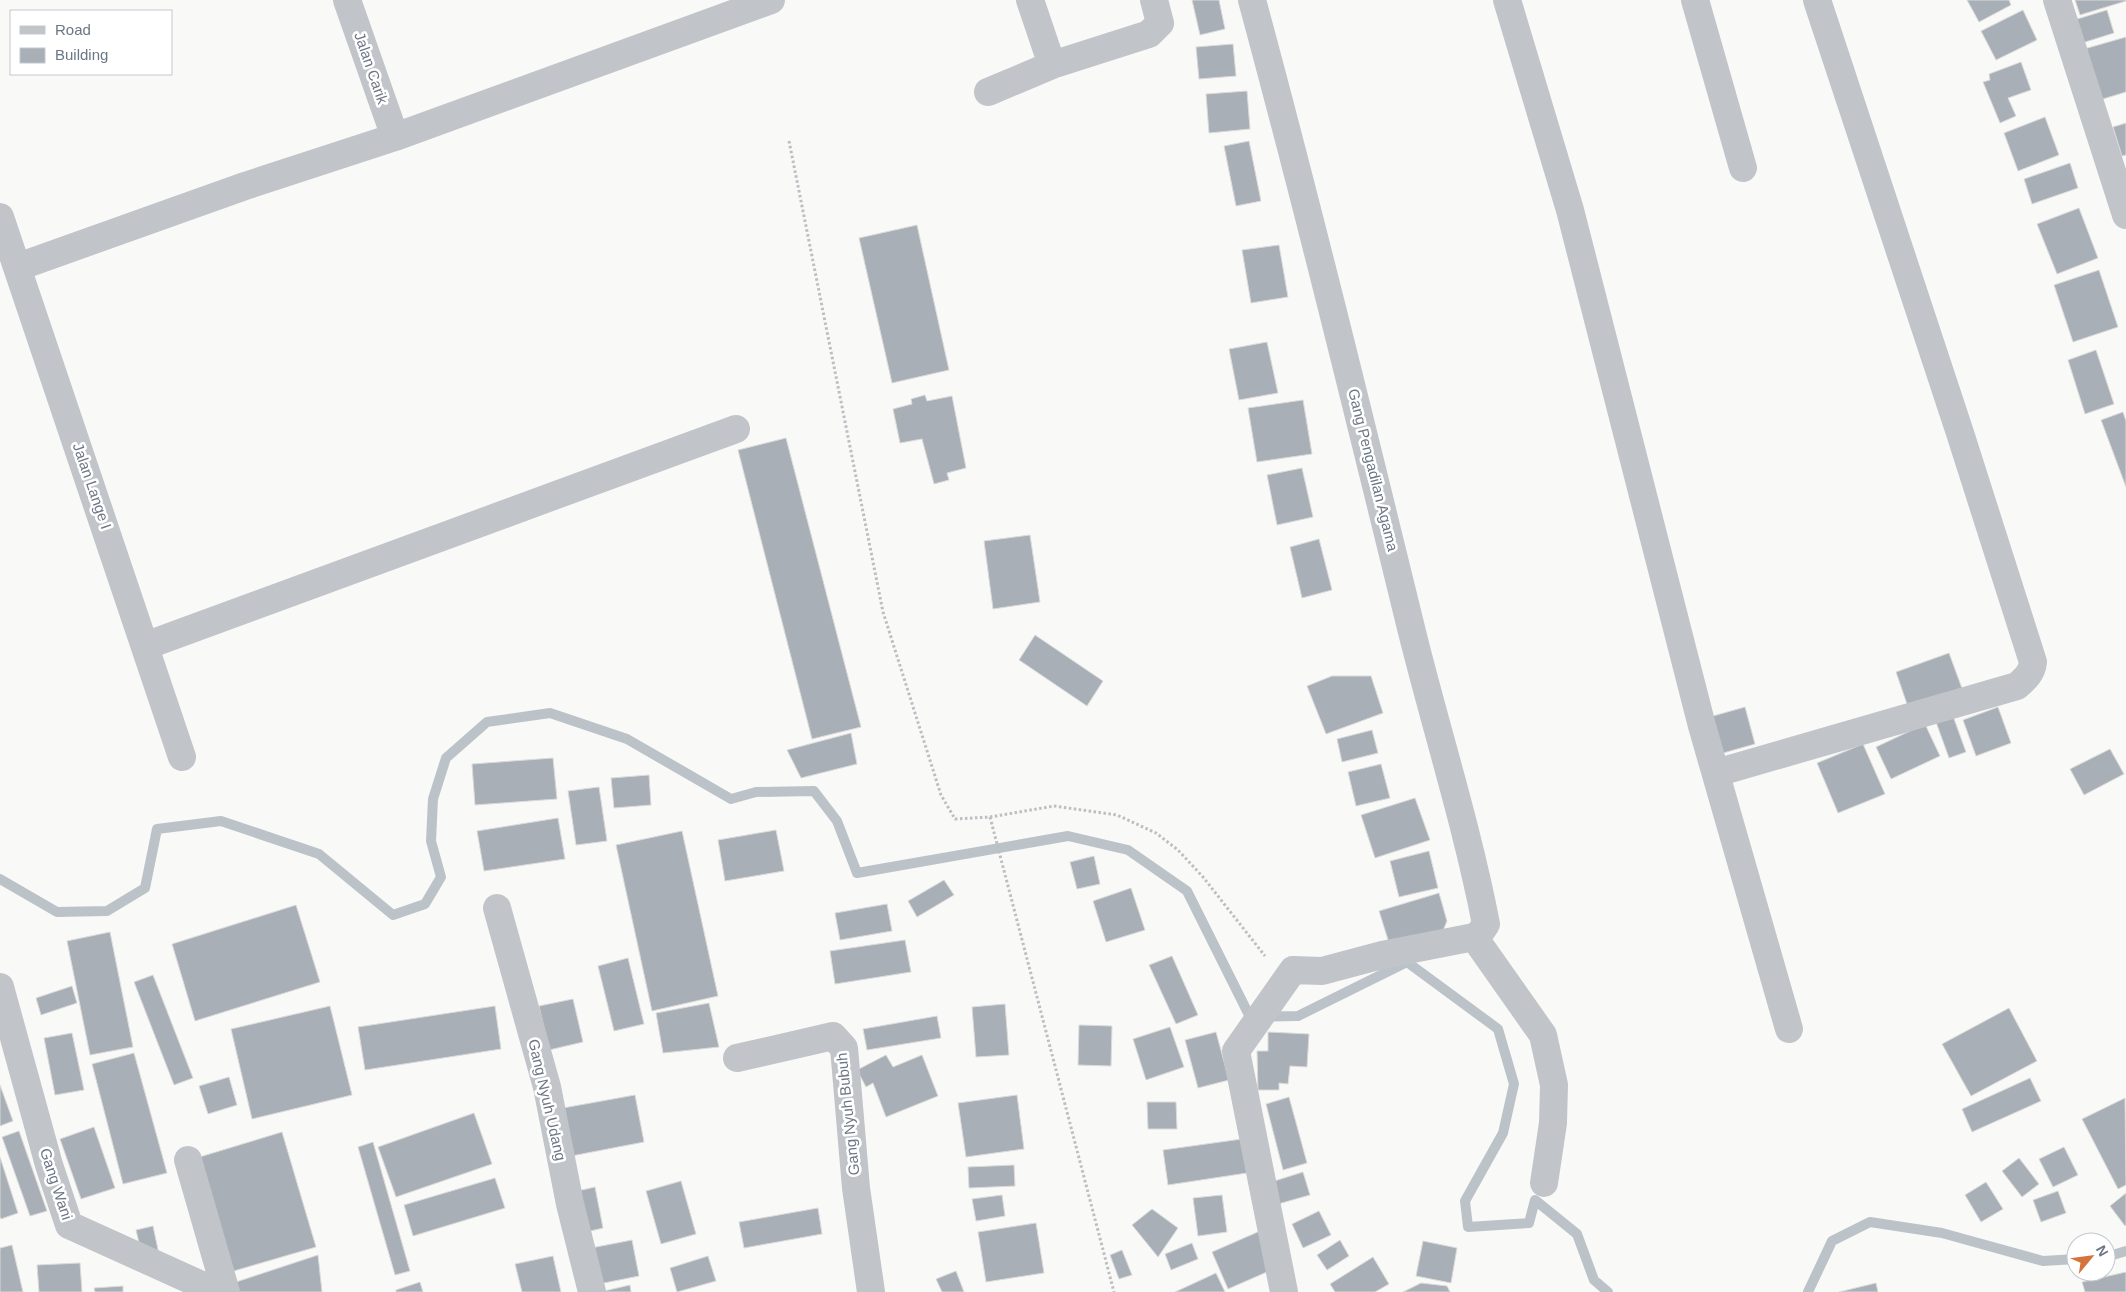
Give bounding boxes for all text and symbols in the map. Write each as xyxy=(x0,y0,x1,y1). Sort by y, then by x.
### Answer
legend xyxy=(10,10,172,75)
text: Road xyxy=(55,21,91,38)
street label: Jalan Carik xyxy=(351,30,392,107)
text: Building xyxy=(55,46,108,63)
street label: Gang Pengadilan Agama xyxy=(1345,387,1402,553)
street label: Jalan Lange I xyxy=(70,440,115,531)
street label: Gang Nyuh Udang xyxy=(525,1037,570,1162)
street label: Gang Nyuh Bubuh xyxy=(833,1052,862,1176)
street label: Gang Wani xyxy=(37,1146,76,1222)
north arrow xyxy=(2066,1232,2116,1282)
text: N xyxy=(2093,1242,2112,1259)

